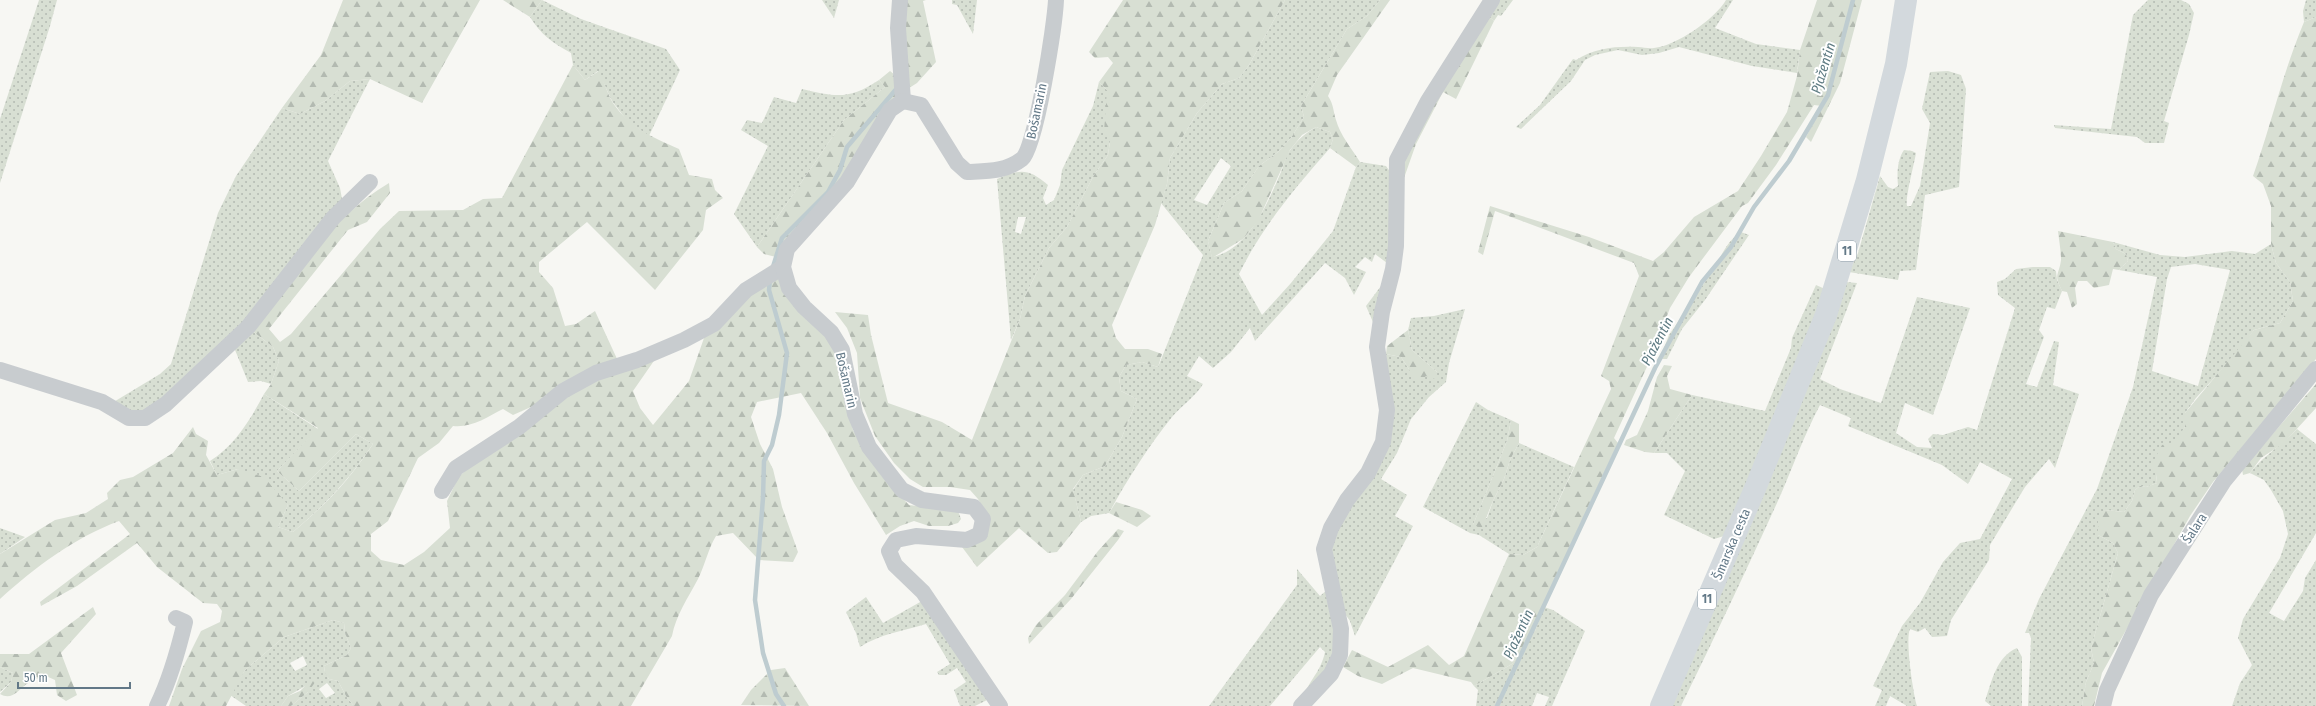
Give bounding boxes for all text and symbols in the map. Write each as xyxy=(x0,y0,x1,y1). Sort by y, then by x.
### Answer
water label: Pjažentin xyxy=(1808,41,1839,96)
street label: Bošamarin xyxy=(1023,82,1050,140)
road number: 11 xyxy=(1838,241,1856,261)
water label: Pjažentin xyxy=(1638,314,1677,368)
street label: Bošamarin xyxy=(833,351,860,409)
street label: Šmarska cesta xyxy=(1710,506,1753,582)
street label: Šalara xyxy=(2179,510,2210,546)
road number: 11 xyxy=(1698,589,1716,609)
water label: Pjažentin xyxy=(1500,607,1537,662)
scale bar xyxy=(18,664,130,690)
text: 50 m xyxy=(24,671,48,685)

